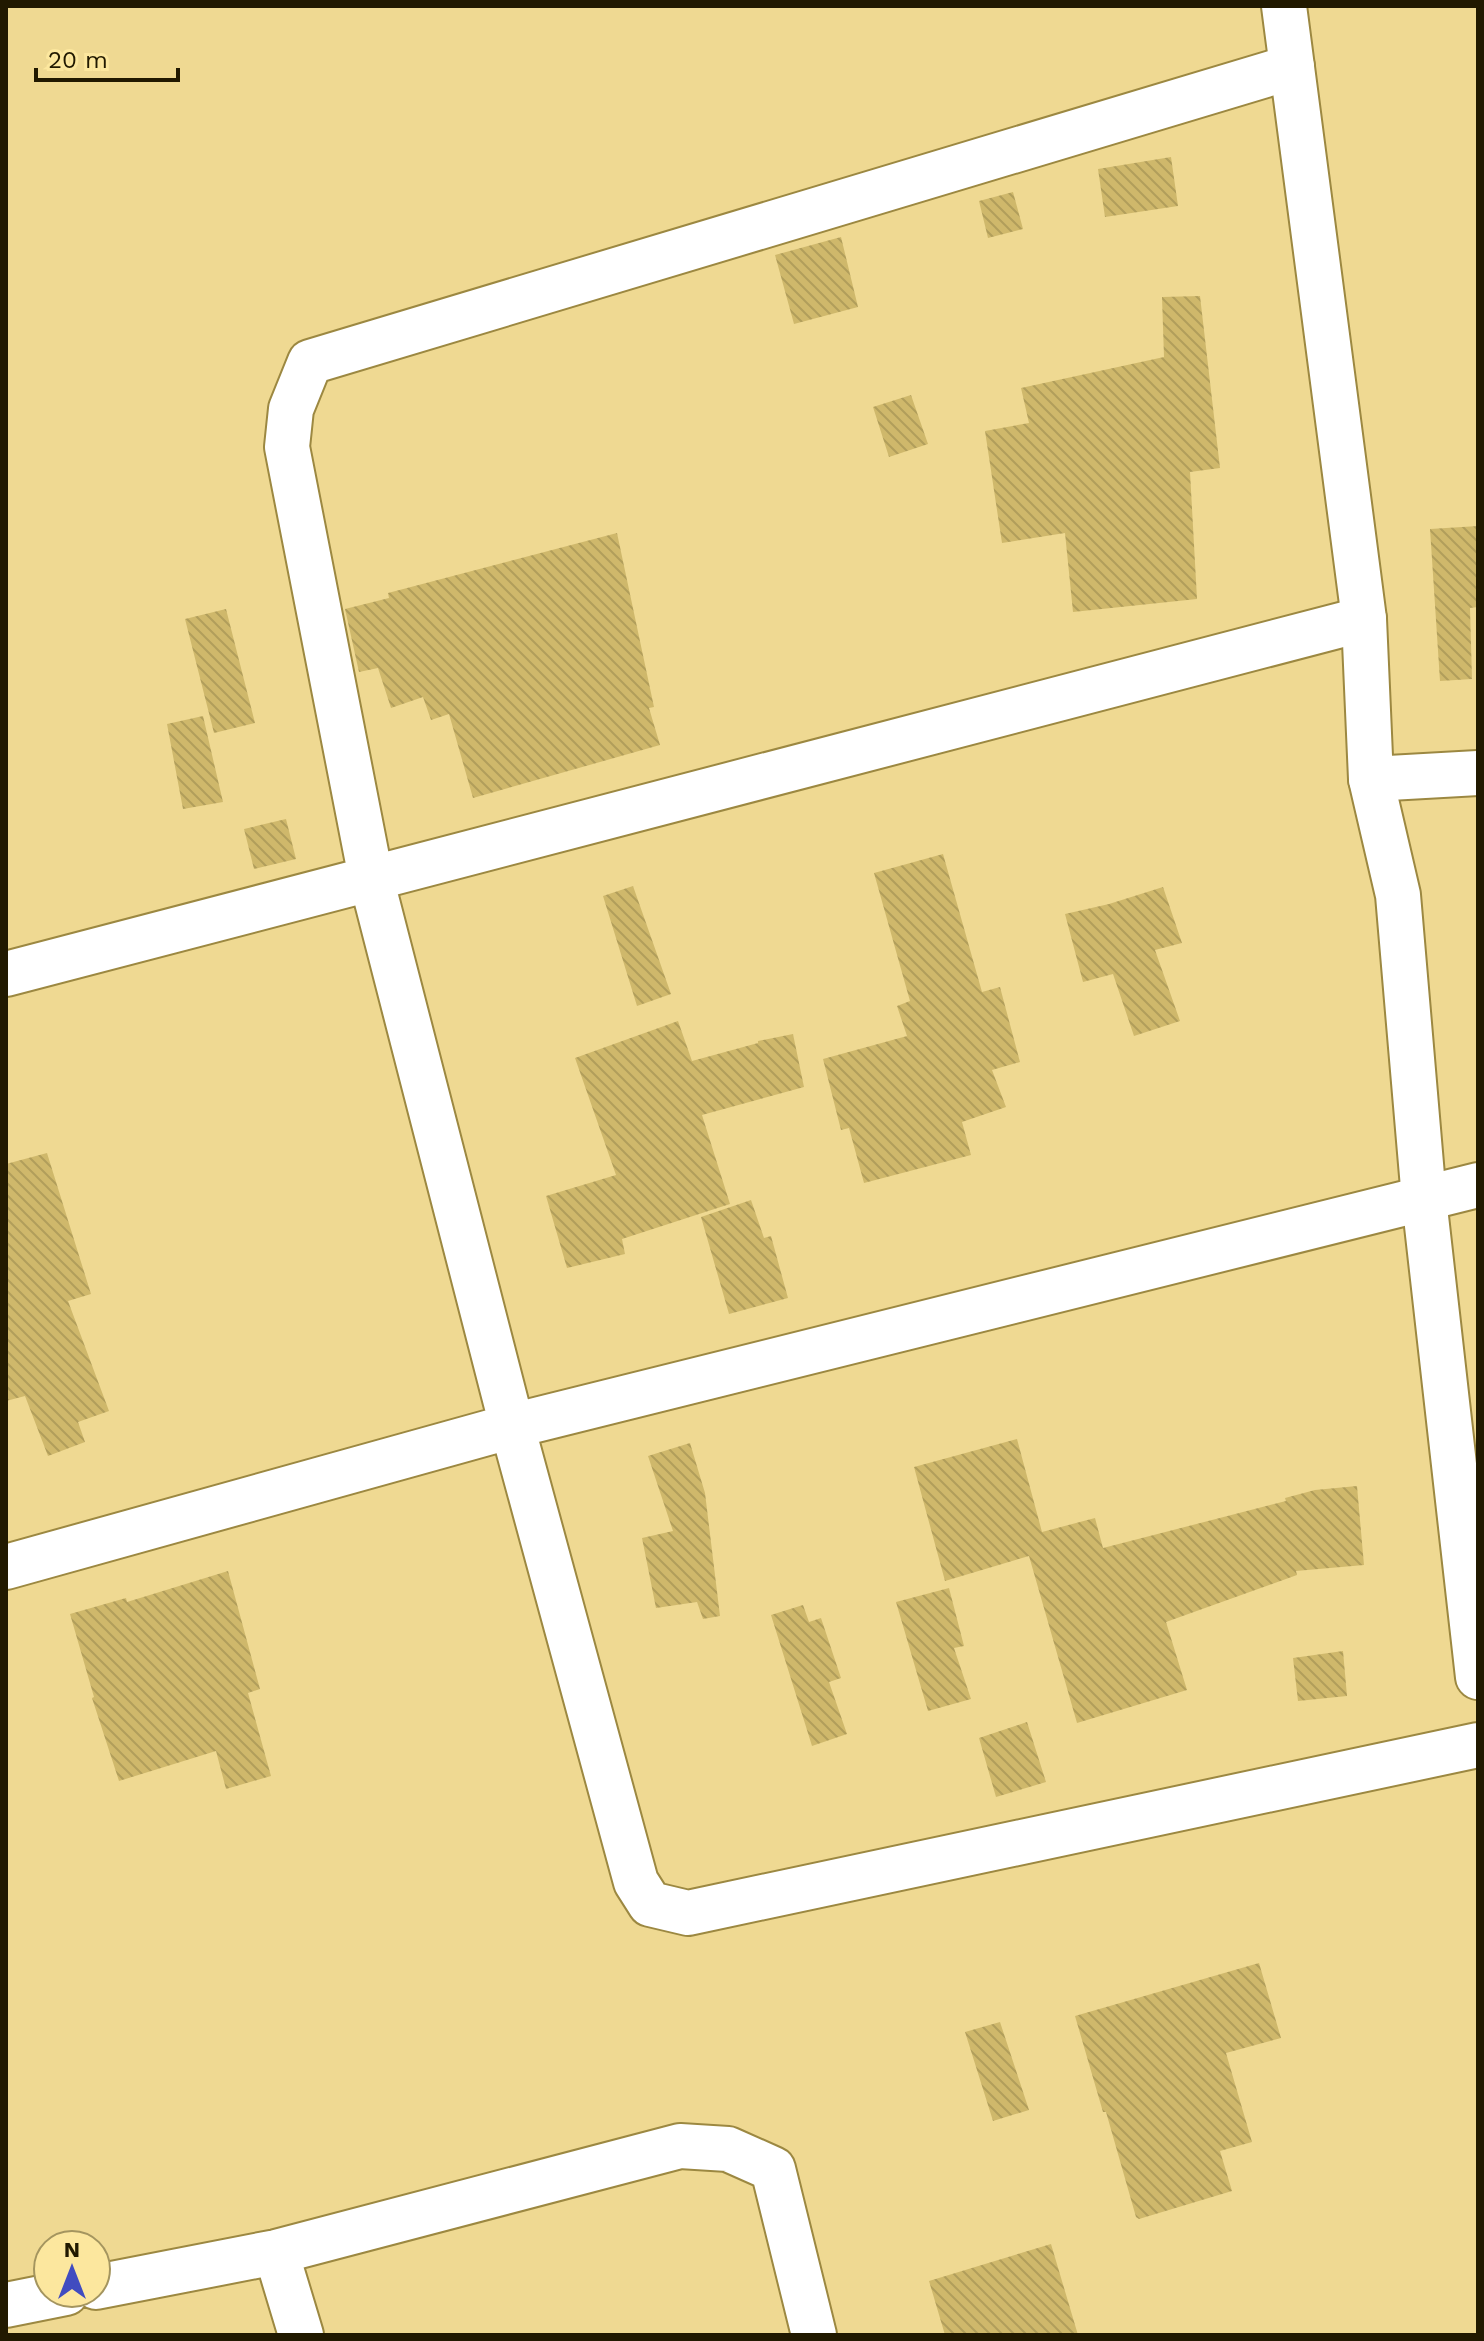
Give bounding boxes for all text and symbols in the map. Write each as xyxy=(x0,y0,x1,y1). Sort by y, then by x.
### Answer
scale bar xyxy=(36,32,178,82)
text: 20 m xyxy=(48,46,108,74)
north arrow xyxy=(32,2229,112,2309)
text: N xyxy=(64,2237,80,2262)

